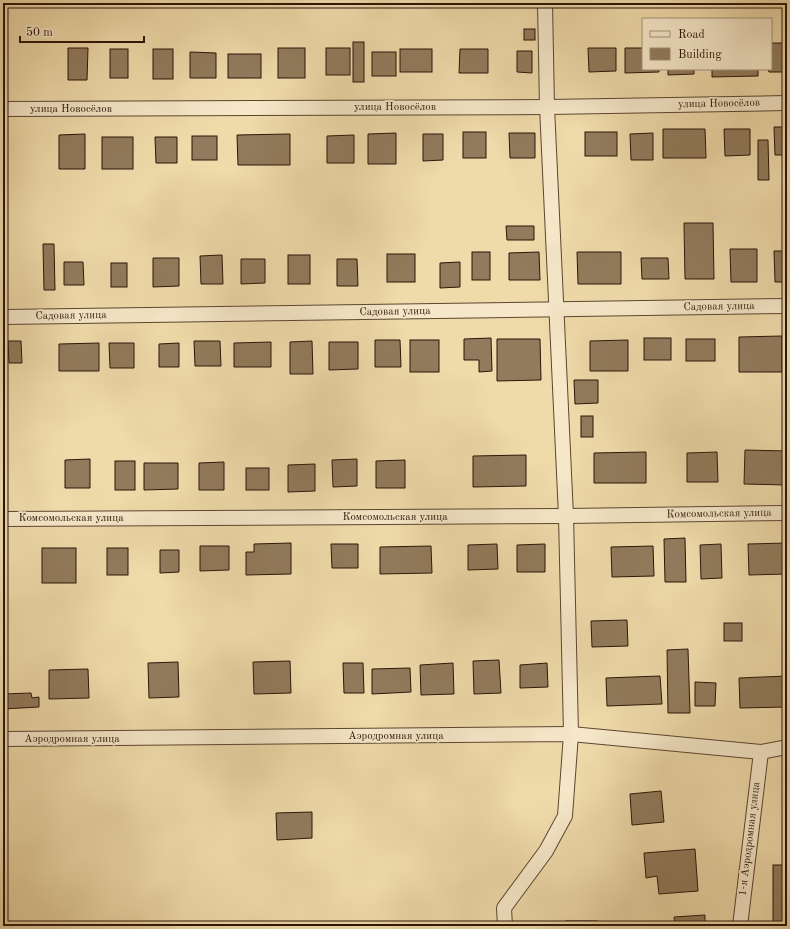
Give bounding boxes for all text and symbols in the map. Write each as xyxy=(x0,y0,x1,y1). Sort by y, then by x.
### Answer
scale bar xyxy=(20,18,144,44)
legend xyxy=(642,18,772,70)
text: 50 m xyxy=(26,26,53,39)
text: Road xyxy=(678,29,705,41)
text: Building xyxy=(678,49,722,61)
street label: улица Новосёлов xyxy=(678,98,760,110)
street label: улица Новосёлов xyxy=(354,102,436,113)
street label: улица Новосёлов xyxy=(30,104,112,115)
street label: Садовая улица xyxy=(683,301,755,313)
street label: Садовая улица xyxy=(359,306,431,318)
street label: Садовая улица xyxy=(35,310,107,322)
street label: Комсомольская улица xyxy=(666,508,772,520)
street label: Комсомольская улица xyxy=(342,512,448,523)
street label: Комсомольская улица xyxy=(18,513,124,524)
street label: Аэродромная улица xyxy=(348,731,444,742)
street label: Аэродромная улица xyxy=(24,734,120,745)
street label: 1-я Аэродромная улица xyxy=(738,781,763,897)

